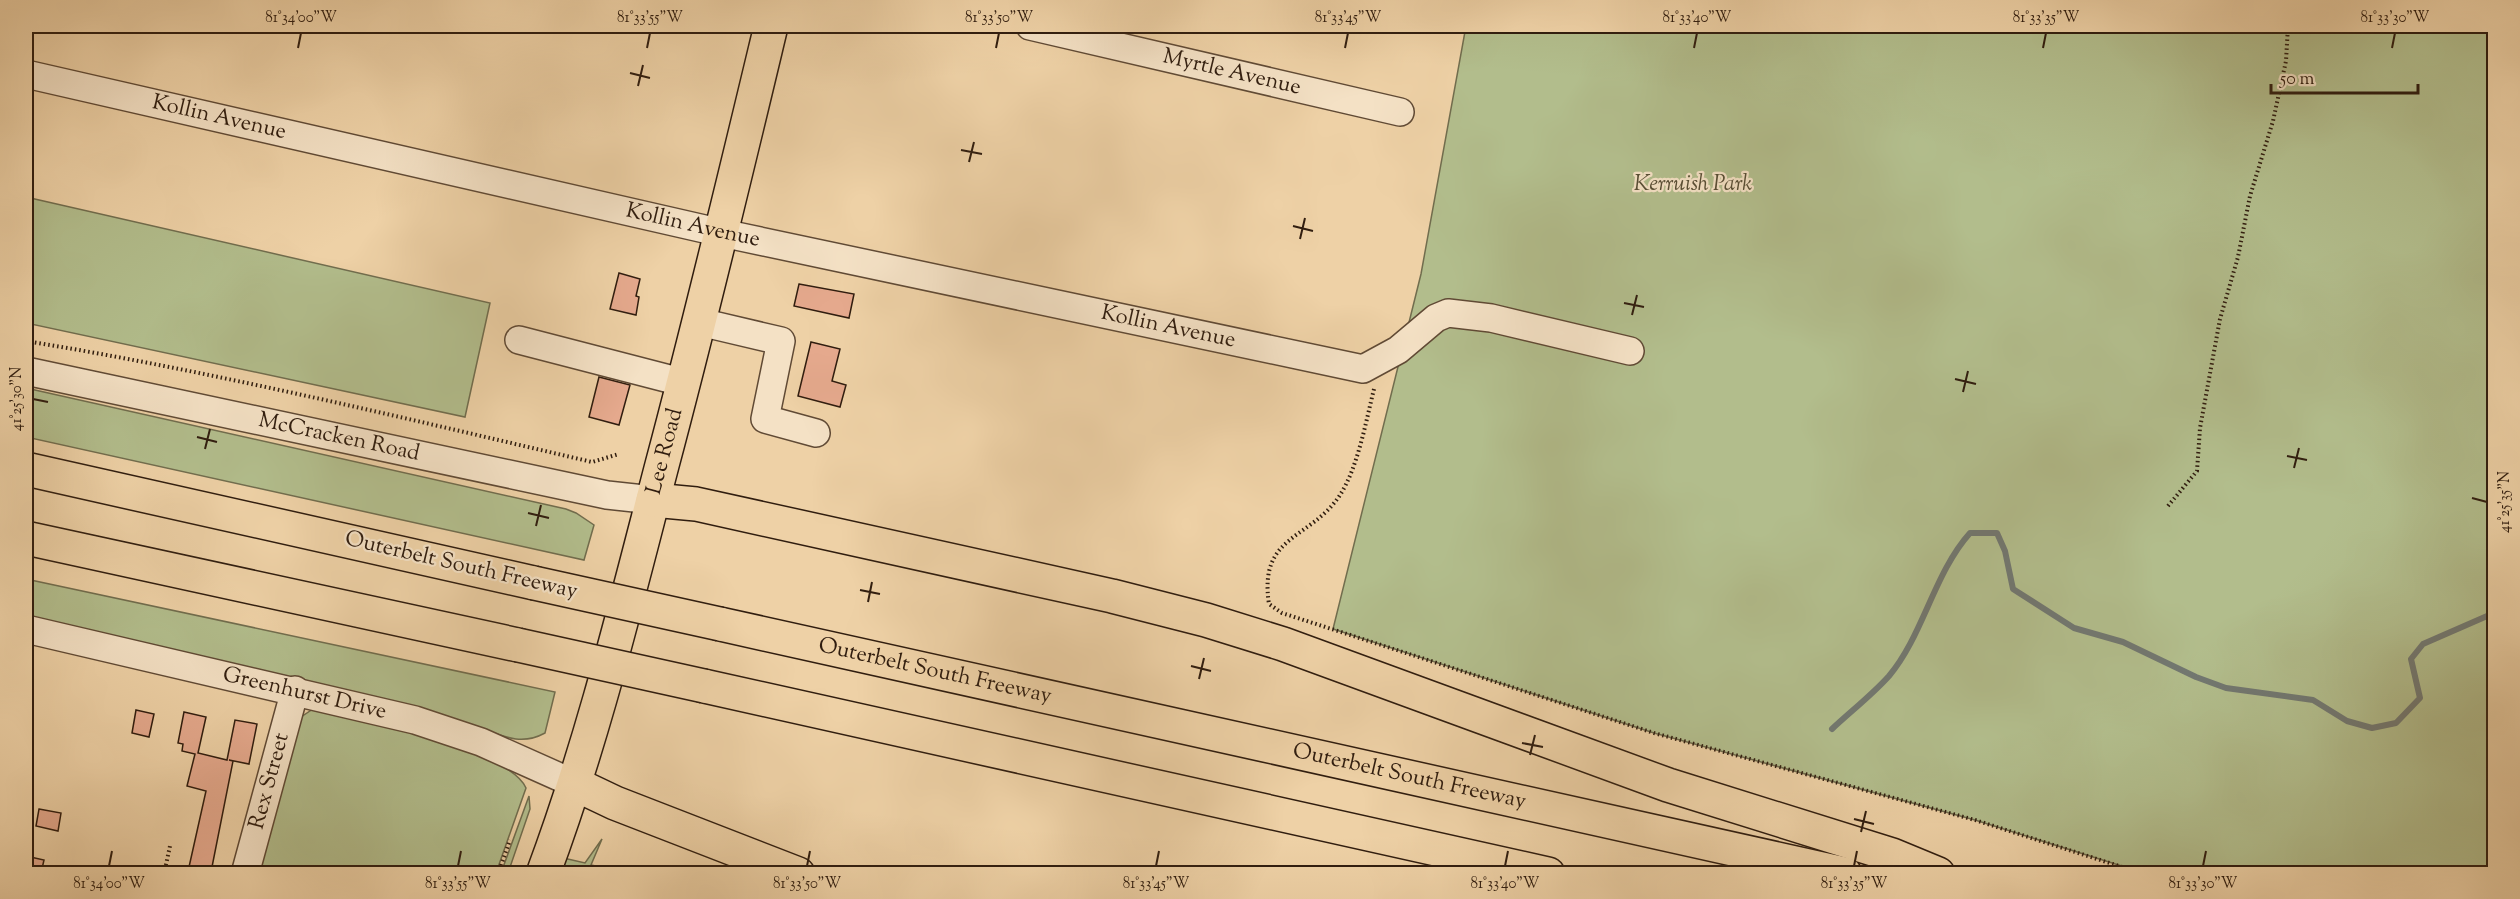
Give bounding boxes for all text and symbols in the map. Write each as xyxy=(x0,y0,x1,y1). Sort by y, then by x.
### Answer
text: 81°34'00"W xyxy=(265,8,337,29)
text: 81°33'55"W xyxy=(617,8,683,29)
text: 81°33'50"W xyxy=(965,8,1033,29)
text: 81°33'45"W xyxy=(1315,8,1382,29)
text: 81°33'40"W xyxy=(1663,8,1732,29)
text: 81°33'35"W xyxy=(2013,8,2080,29)
text: 81°33'30"W xyxy=(2361,8,2430,29)
street label: Myrtle Avenue xyxy=(1159,41,1304,104)
scale bar xyxy=(2271,57,2418,95)
text: 50 m xyxy=(2279,67,2315,93)
street label: Kollin Avenue xyxy=(149,87,289,149)
park label: Kerruish Park xyxy=(1634,169,1752,201)
street label: Kollin Avenue xyxy=(623,196,763,257)
street label: Kollin Avenue xyxy=(1098,298,1238,357)
text: 41°25'30"N xyxy=(7,367,28,431)
street label: McCracken Road xyxy=(255,405,423,471)
street label: Lee Road xyxy=(639,405,692,498)
text: 41°25'35"N xyxy=(2495,471,2516,533)
street label: Outerbelt South Freeway xyxy=(341,524,581,608)
street label: Outerbelt South Freeway xyxy=(815,630,1055,713)
street label: Greenhurst Drive xyxy=(219,660,390,729)
street label: Rex Street xyxy=(242,729,299,833)
street label: Outerbelt South Freeway xyxy=(1289,736,1529,819)
text: 81°34'00"W xyxy=(73,874,145,895)
text: 81°33'55"W xyxy=(425,874,491,895)
text: 81°33'50"W xyxy=(773,874,841,895)
text: 81°33'45"W xyxy=(1123,874,1190,895)
text: 81°33'40"W xyxy=(1471,874,1540,895)
text: 81°33'35"W xyxy=(1821,874,1888,895)
text: 81°33'30"W xyxy=(2169,874,2238,895)

